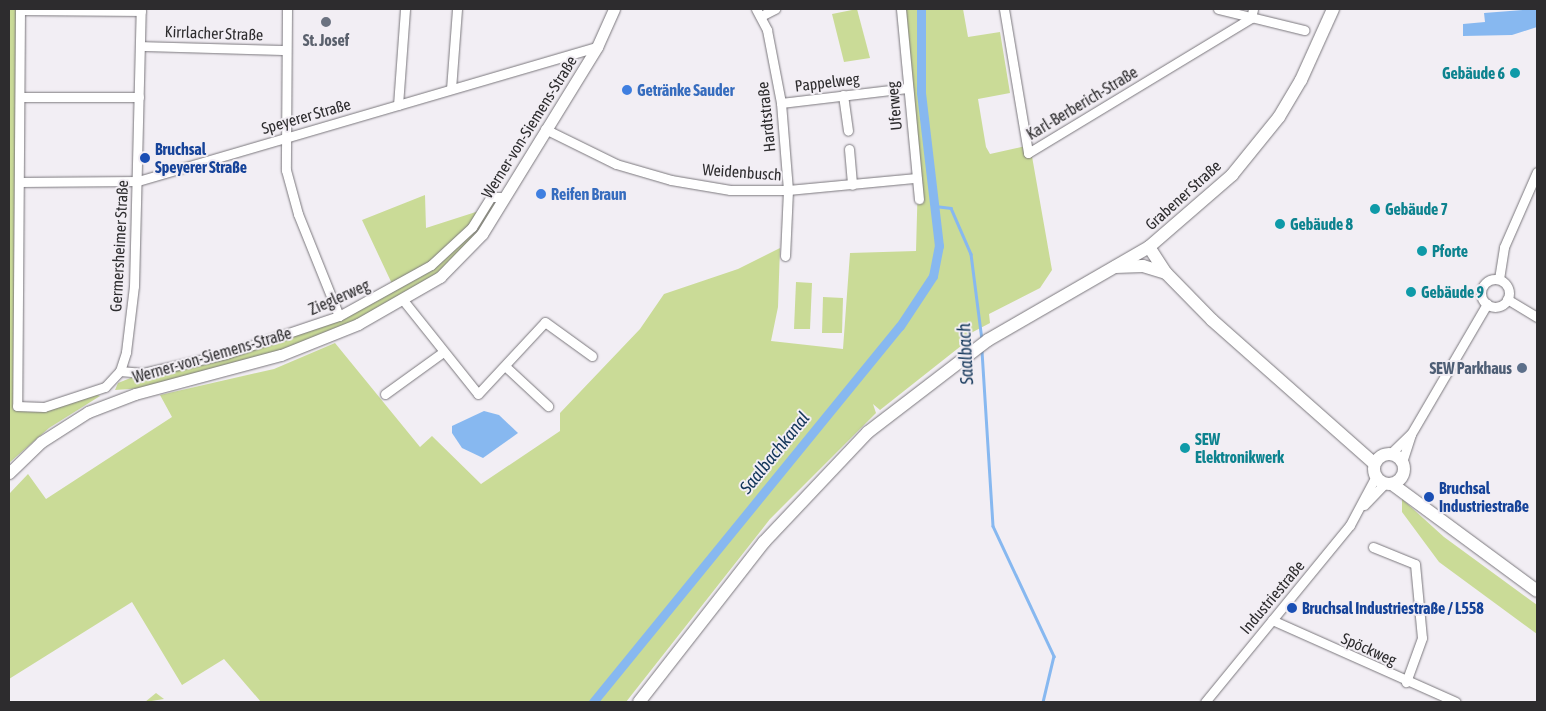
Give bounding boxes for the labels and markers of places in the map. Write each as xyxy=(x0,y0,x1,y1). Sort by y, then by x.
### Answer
marker: St. Josef xyxy=(320,16,332,28)
place label: St. Josef xyxy=(303,30,349,50)
place label: Gebäude 6 xyxy=(1442,63,1505,83)
marker: Gebäude 6 xyxy=(1509,67,1521,79)
place label: Getränke Sauder xyxy=(637,80,735,100)
marker: Getränke Sauder xyxy=(621,84,633,96)
place label: Bruchsal Speyerer Straße xyxy=(155,139,247,177)
marker: Bruchsal Speyerer Straße xyxy=(139,152,151,164)
place label: Reifen Braun xyxy=(551,184,626,204)
marker: Reifen Braun xyxy=(535,188,547,200)
place label: Gebäude 7 xyxy=(1385,199,1448,219)
marker: Gebäude 7 xyxy=(1369,203,1381,215)
place label: Gebäude 8 xyxy=(1290,214,1353,234)
marker: Gebäude 8 xyxy=(1274,218,1286,230)
place label: Pforte xyxy=(1432,241,1468,261)
marker: Pforte xyxy=(1416,245,1428,257)
place label: Gebäude 9 xyxy=(1421,282,1484,302)
marker: Gebäude 9 xyxy=(1405,286,1417,298)
place label: SEW Parkhaus xyxy=(1429,358,1512,378)
marker: SEW Parkhaus xyxy=(1516,362,1528,374)
place label: SEW Elektronikwerk xyxy=(1195,429,1284,467)
marker: SEW Elektronikwerk xyxy=(1179,442,1191,454)
place label: Bruchsal Industriestraße xyxy=(1439,478,1529,516)
marker: Bruchsal Industriestraße xyxy=(1423,491,1435,503)
place label: Bruchsal Industriestraße / L558 xyxy=(1302,598,1484,618)
marker: Bruchsal Industriestraße / L558 xyxy=(1286,602,1298,614)

